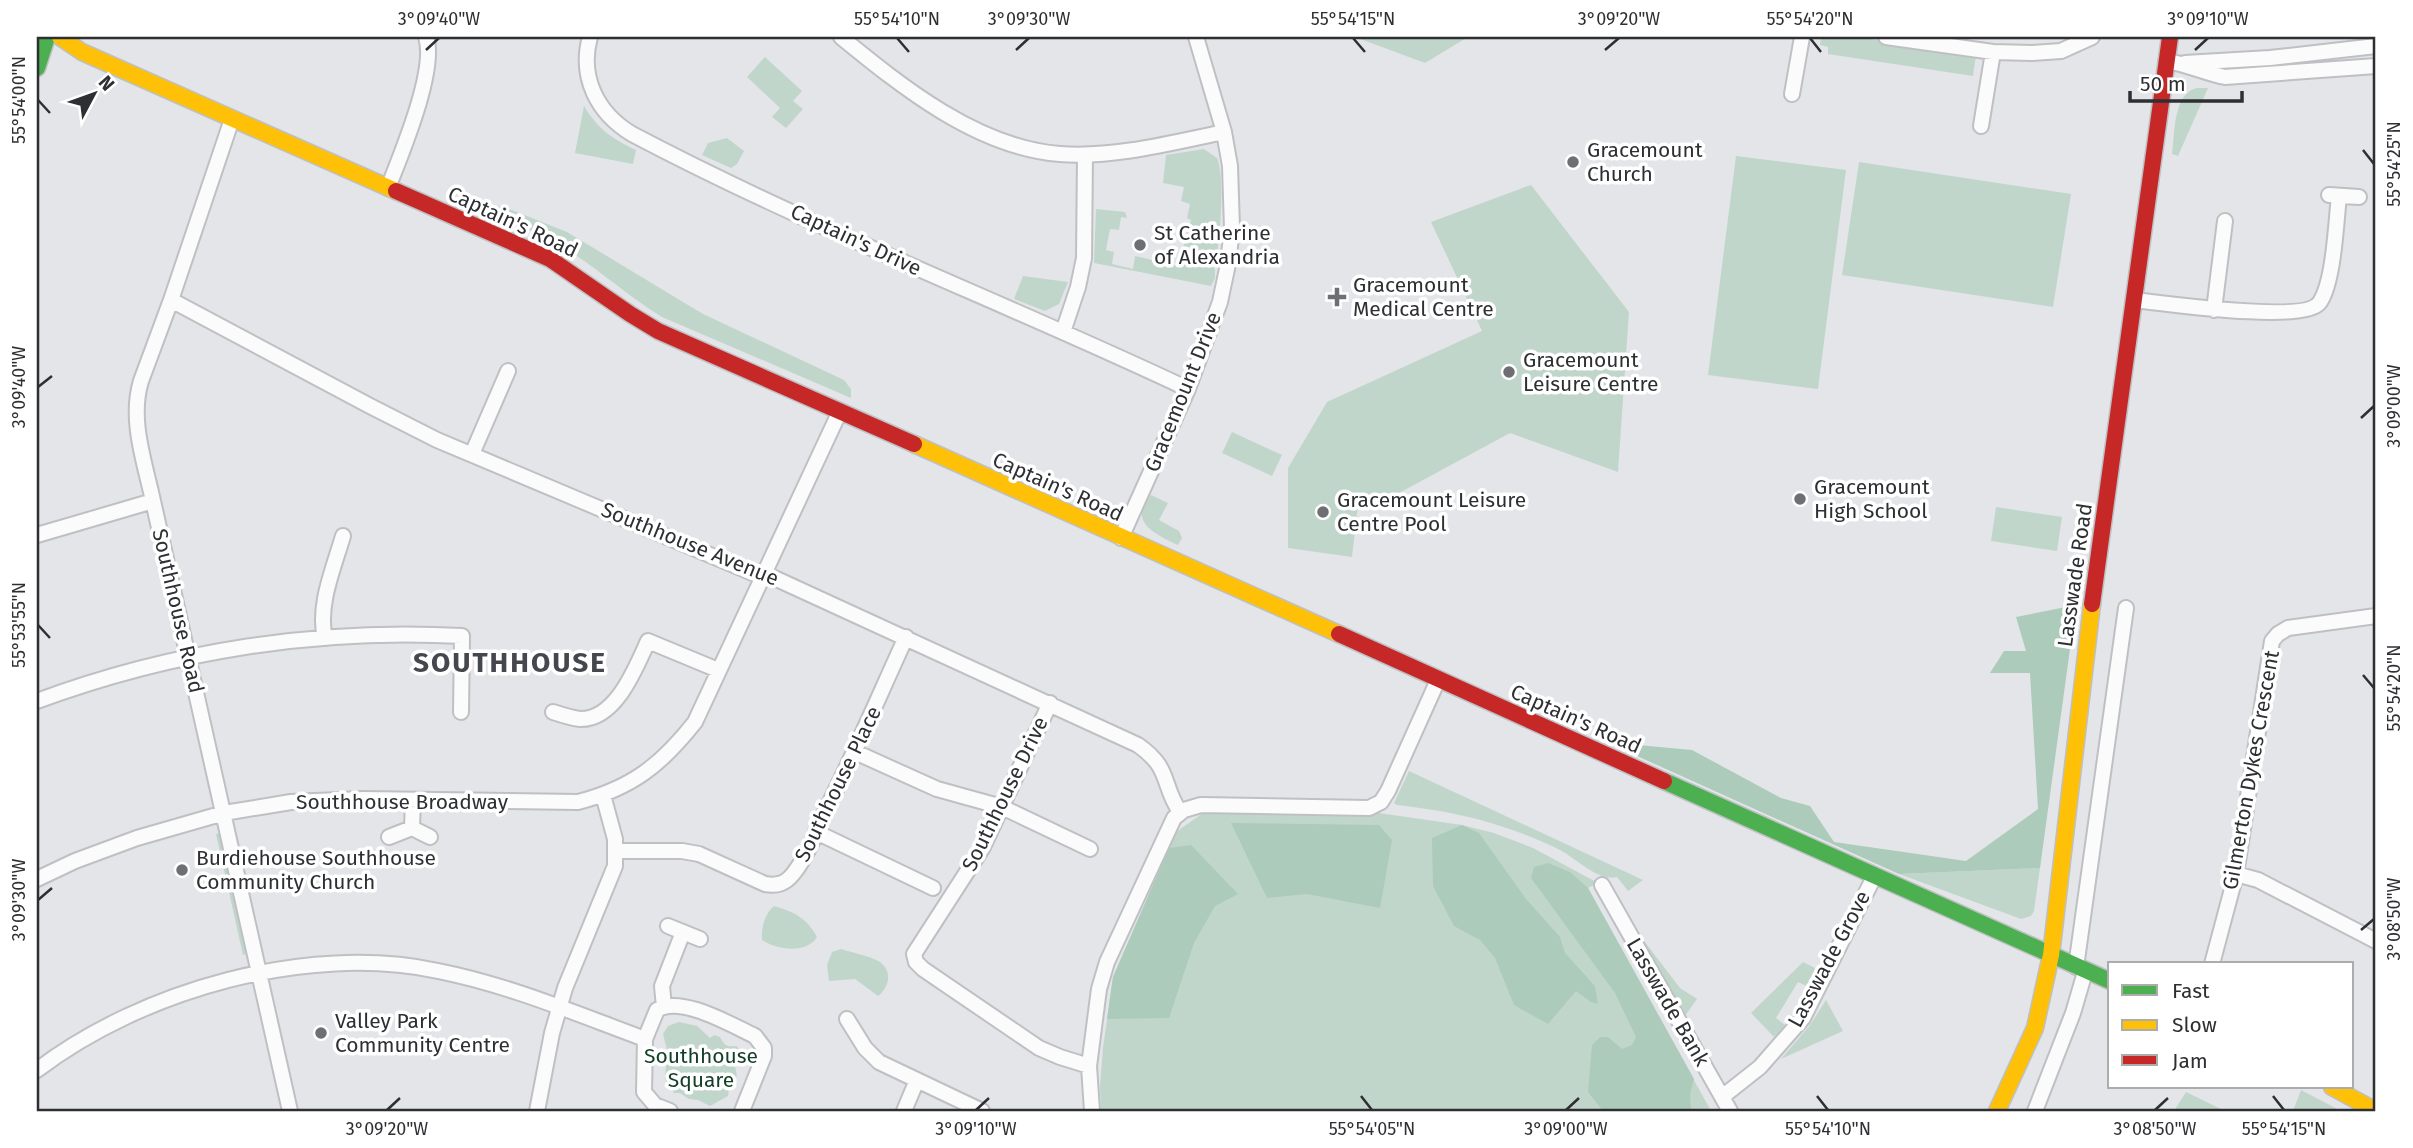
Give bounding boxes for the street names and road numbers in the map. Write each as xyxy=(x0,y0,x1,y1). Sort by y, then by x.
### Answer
street label: Captain's Road xyxy=(444,181,582,263)
street label: Captain's Drive xyxy=(786,198,926,282)
street label: Gracemount Drive xyxy=(1139,308,1227,476)
street label: Captain's Road xyxy=(989,447,1127,527)
street label: Southhouse Avenue xyxy=(597,497,783,591)
street label: Lasswade Road xyxy=(2052,501,2098,649)
street label: Southhouse Road xyxy=(146,526,210,696)
street label: Gilmerton Dykes Crescent xyxy=(2217,648,2285,892)
street label: Captain's Road xyxy=(1507,679,1645,759)
street label: Southhouse Place xyxy=(789,702,887,866)
street label: Southhouse Drive xyxy=(956,713,1054,875)
street label: Southhouse Broadway xyxy=(296,789,509,815)
street label: Lasswade Grove xyxy=(1782,886,1876,1032)
street label: Lasswade Bank xyxy=(1621,933,1715,1071)

